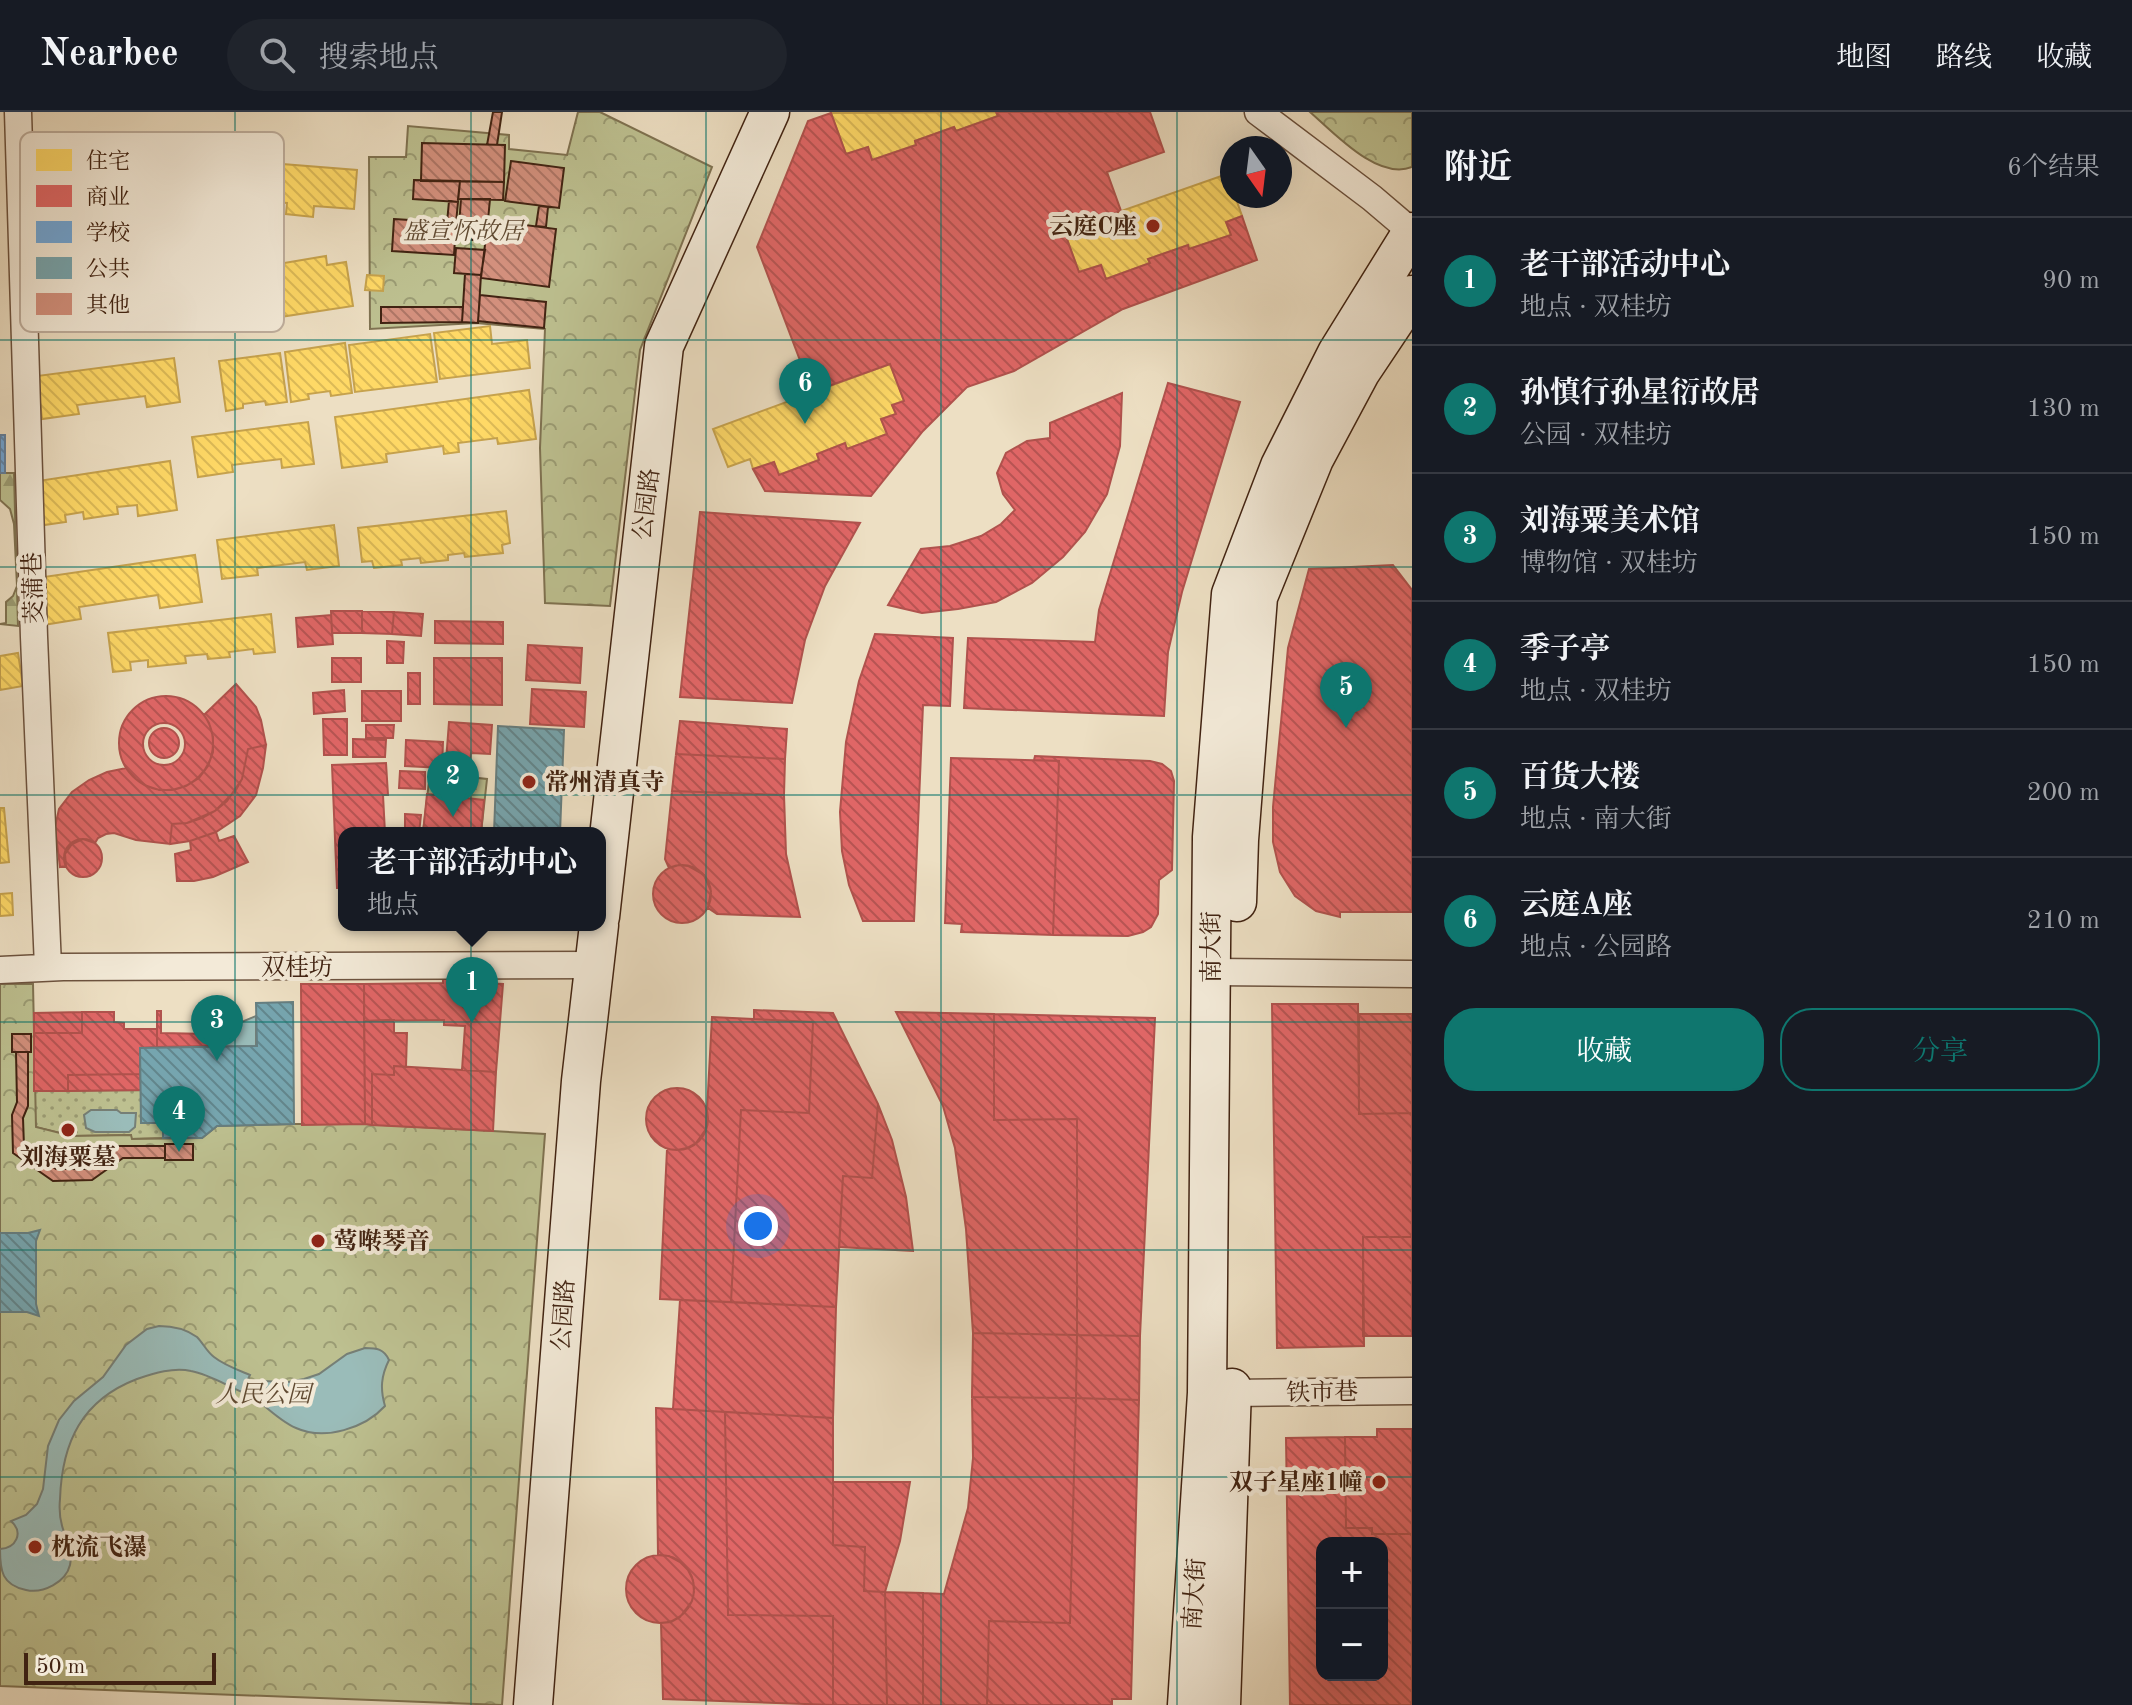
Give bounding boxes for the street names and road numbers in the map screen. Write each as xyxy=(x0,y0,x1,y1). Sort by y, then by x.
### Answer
street label: 公园路 xyxy=(629,467,664,541)
street label: 茭蒲巷 xyxy=(19,552,48,624)
street label: 南大街 xyxy=(1198,911,1225,983)
street label: 双桂坊 xyxy=(261,954,333,981)
street label: 公园路 xyxy=(548,1278,579,1352)
street label: 铁市巷 xyxy=(1286,1378,1358,1407)
street label: 南大街 xyxy=(1179,1557,1210,1631)

